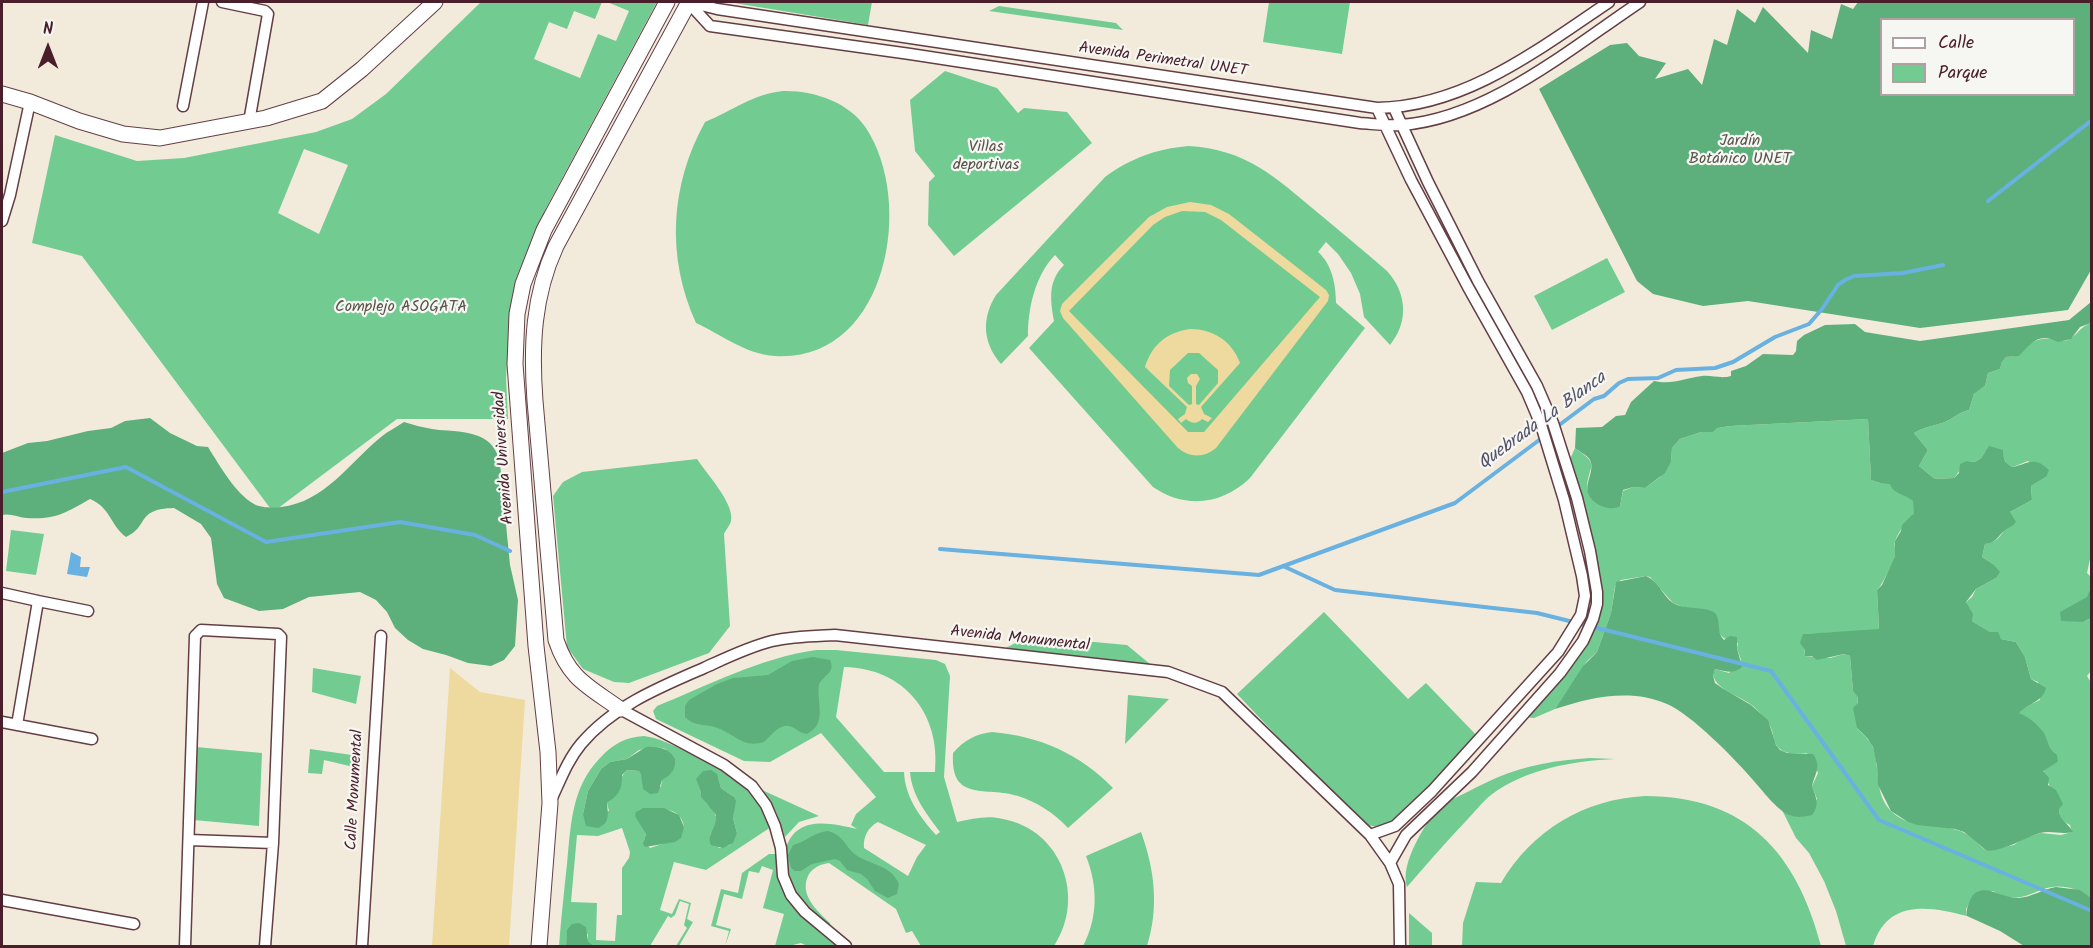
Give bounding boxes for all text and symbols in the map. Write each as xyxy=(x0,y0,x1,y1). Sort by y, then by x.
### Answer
text: N xyxy=(43,17,53,42)
north arrow xyxy=(18,18,78,78)
legend xyxy=(1880,18,2075,96)
text: Calle xyxy=(1938,29,1974,58)
street label: Avenida Perimetral UNET xyxy=(1077,40,1249,82)
text: Parque xyxy=(1938,59,1987,88)
park label: Jardín Botánico UNET xyxy=(1689,132,1791,170)
park label: Villas deportivas xyxy=(953,138,1019,176)
park label: Complejo ASOGATA xyxy=(335,298,467,318)
water label: Quebrada La Blanca xyxy=(1475,368,1611,476)
street label: Avenida Universidad xyxy=(491,391,519,525)
street label: Avenida Monumental xyxy=(949,623,1091,657)
street label: Calle Monumental xyxy=(343,729,369,851)

